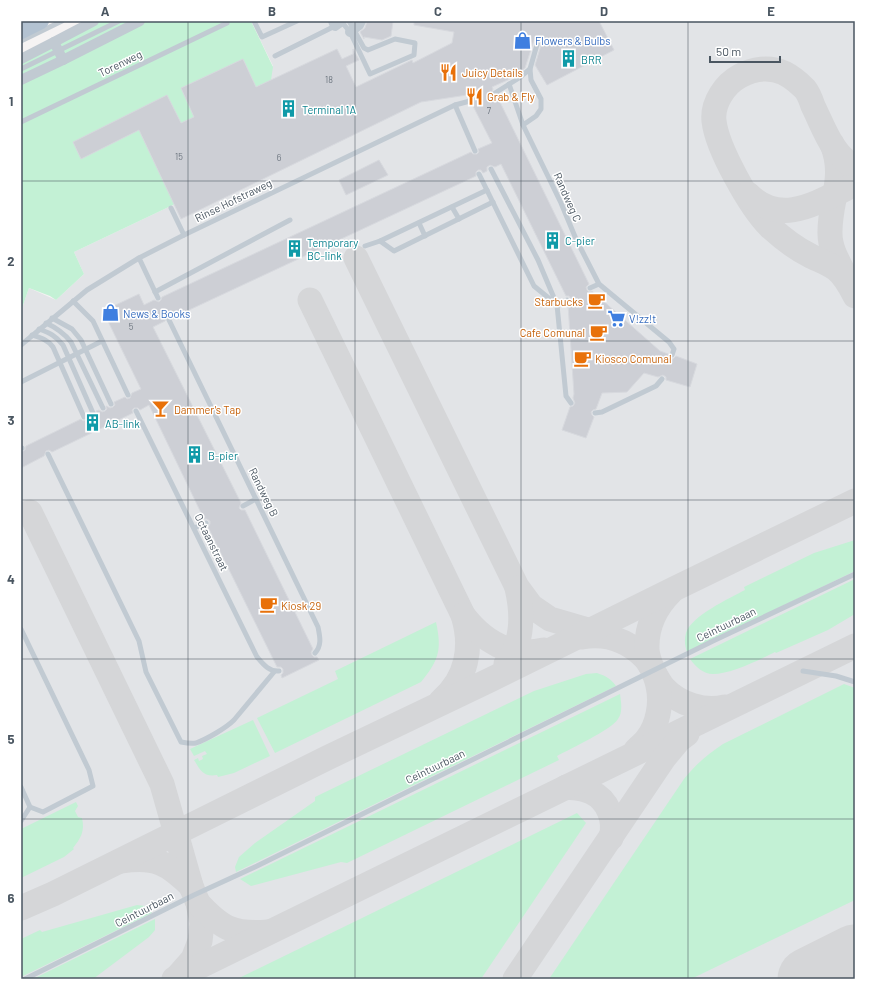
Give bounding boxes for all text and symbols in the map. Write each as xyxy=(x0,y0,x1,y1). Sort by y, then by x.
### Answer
text: A xyxy=(101,3,110,19)
text: B xyxy=(268,3,276,19)
text: C xyxy=(434,3,442,19)
text: D xyxy=(600,3,608,19)
text: E xyxy=(767,3,775,19)
shop icon: Flowers & Bulbs xyxy=(512,30,532,50)
place label: Flowers & Bulbs xyxy=(535,34,611,47)
scale bar xyxy=(710,38,780,64)
text: 50 m xyxy=(716,44,741,58)
street label: Torenweg xyxy=(96,47,144,79)
building icon: BRR xyxy=(558,49,578,69)
place label: BRR xyxy=(581,53,602,66)
restaurant icon: Juicy Details xyxy=(439,62,459,82)
place label: Juicy Details xyxy=(462,66,523,79)
house number: 18 xyxy=(325,74,333,85)
restaurant icon: Grab & Fly xyxy=(464,86,484,106)
place label: Grab & Fly xyxy=(487,90,535,103)
text: 1 xyxy=(9,93,13,109)
building icon: Terminal 1A xyxy=(279,99,299,119)
place label: Terminal 1A xyxy=(302,103,356,116)
house number: 7 xyxy=(487,105,492,116)
house number: 15 xyxy=(175,151,183,162)
house number: 6 xyxy=(277,152,282,163)
street label: Randweg C xyxy=(551,170,585,224)
street label: Rinse Hofstraweg xyxy=(192,176,274,224)
building icon: C-pier xyxy=(542,230,562,250)
place label: C-pier xyxy=(565,234,595,247)
place label: Temporary BC-link xyxy=(307,236,358,262)
building icon: Temporary BC-link xyxy=(284,238,304,258)
text: 2 xyxy=(7,253,15,269)
cafe icon: Starbucks xyxy=(586,291,606,311)
place label: Starbucks xyxy=(535,295,583,308)
shop icon: News & Books xyxy=(100,303,120,323)
place label: News & Books xyxy=(123,307,190,320)
supermarket icon: V!zz!t xyxy=(606,308,626,328)
place label: V!zz!t xyxy=(629,312,656,325)
house number: 5 xyxy=(129,321,134,332)
cafe icon: Cafe Comunal xyxy=(588,322,608,342)
place label: Cafe Comunal xyxy=(520,326,585,339)
cafe icon: Kiosco Comunal xyxy=(572,348,592,368)
place label: Kiosco Comunal xyxy=(595,352,671,365)
bar icon: Dammer's Tap xyxy=(151,399,171,419)
place label: Dammer's Tap xyxy=(174,403,241,416)
text: 3 xyxy=(7,412,15,428)
building icon: AB-link xyxy=(82,413,102,433)
place label: AB-link xyxy=(105,417,140,430)
building icon: B-pier xyxy=(185,445,205,465)
place label: B-pier xyxy=(208,449,238,462)
street label: Randweg B xyxy=(247,465,281,519)
street label: Octaanstraat xyxy=(193,511,231,573)
text: 4 xyxy=(7,571,15,587)
cafe icon: Kiosk 29 xyxy=(258,595,278,615)
place label: Kiosk 29 xyxy=(281,599,321,612)
street label: Ceintuurbaan xyxy=(694,604,758,644)
text: 5 xyxy=(7,731,15,747)
street label: Ceintuurbaan xyxy=(403,746,467,786)
street label: Ceintuurbaan xyxy=(112,889,176,929)
text: 6 xyxy=(8,890,15,906)

